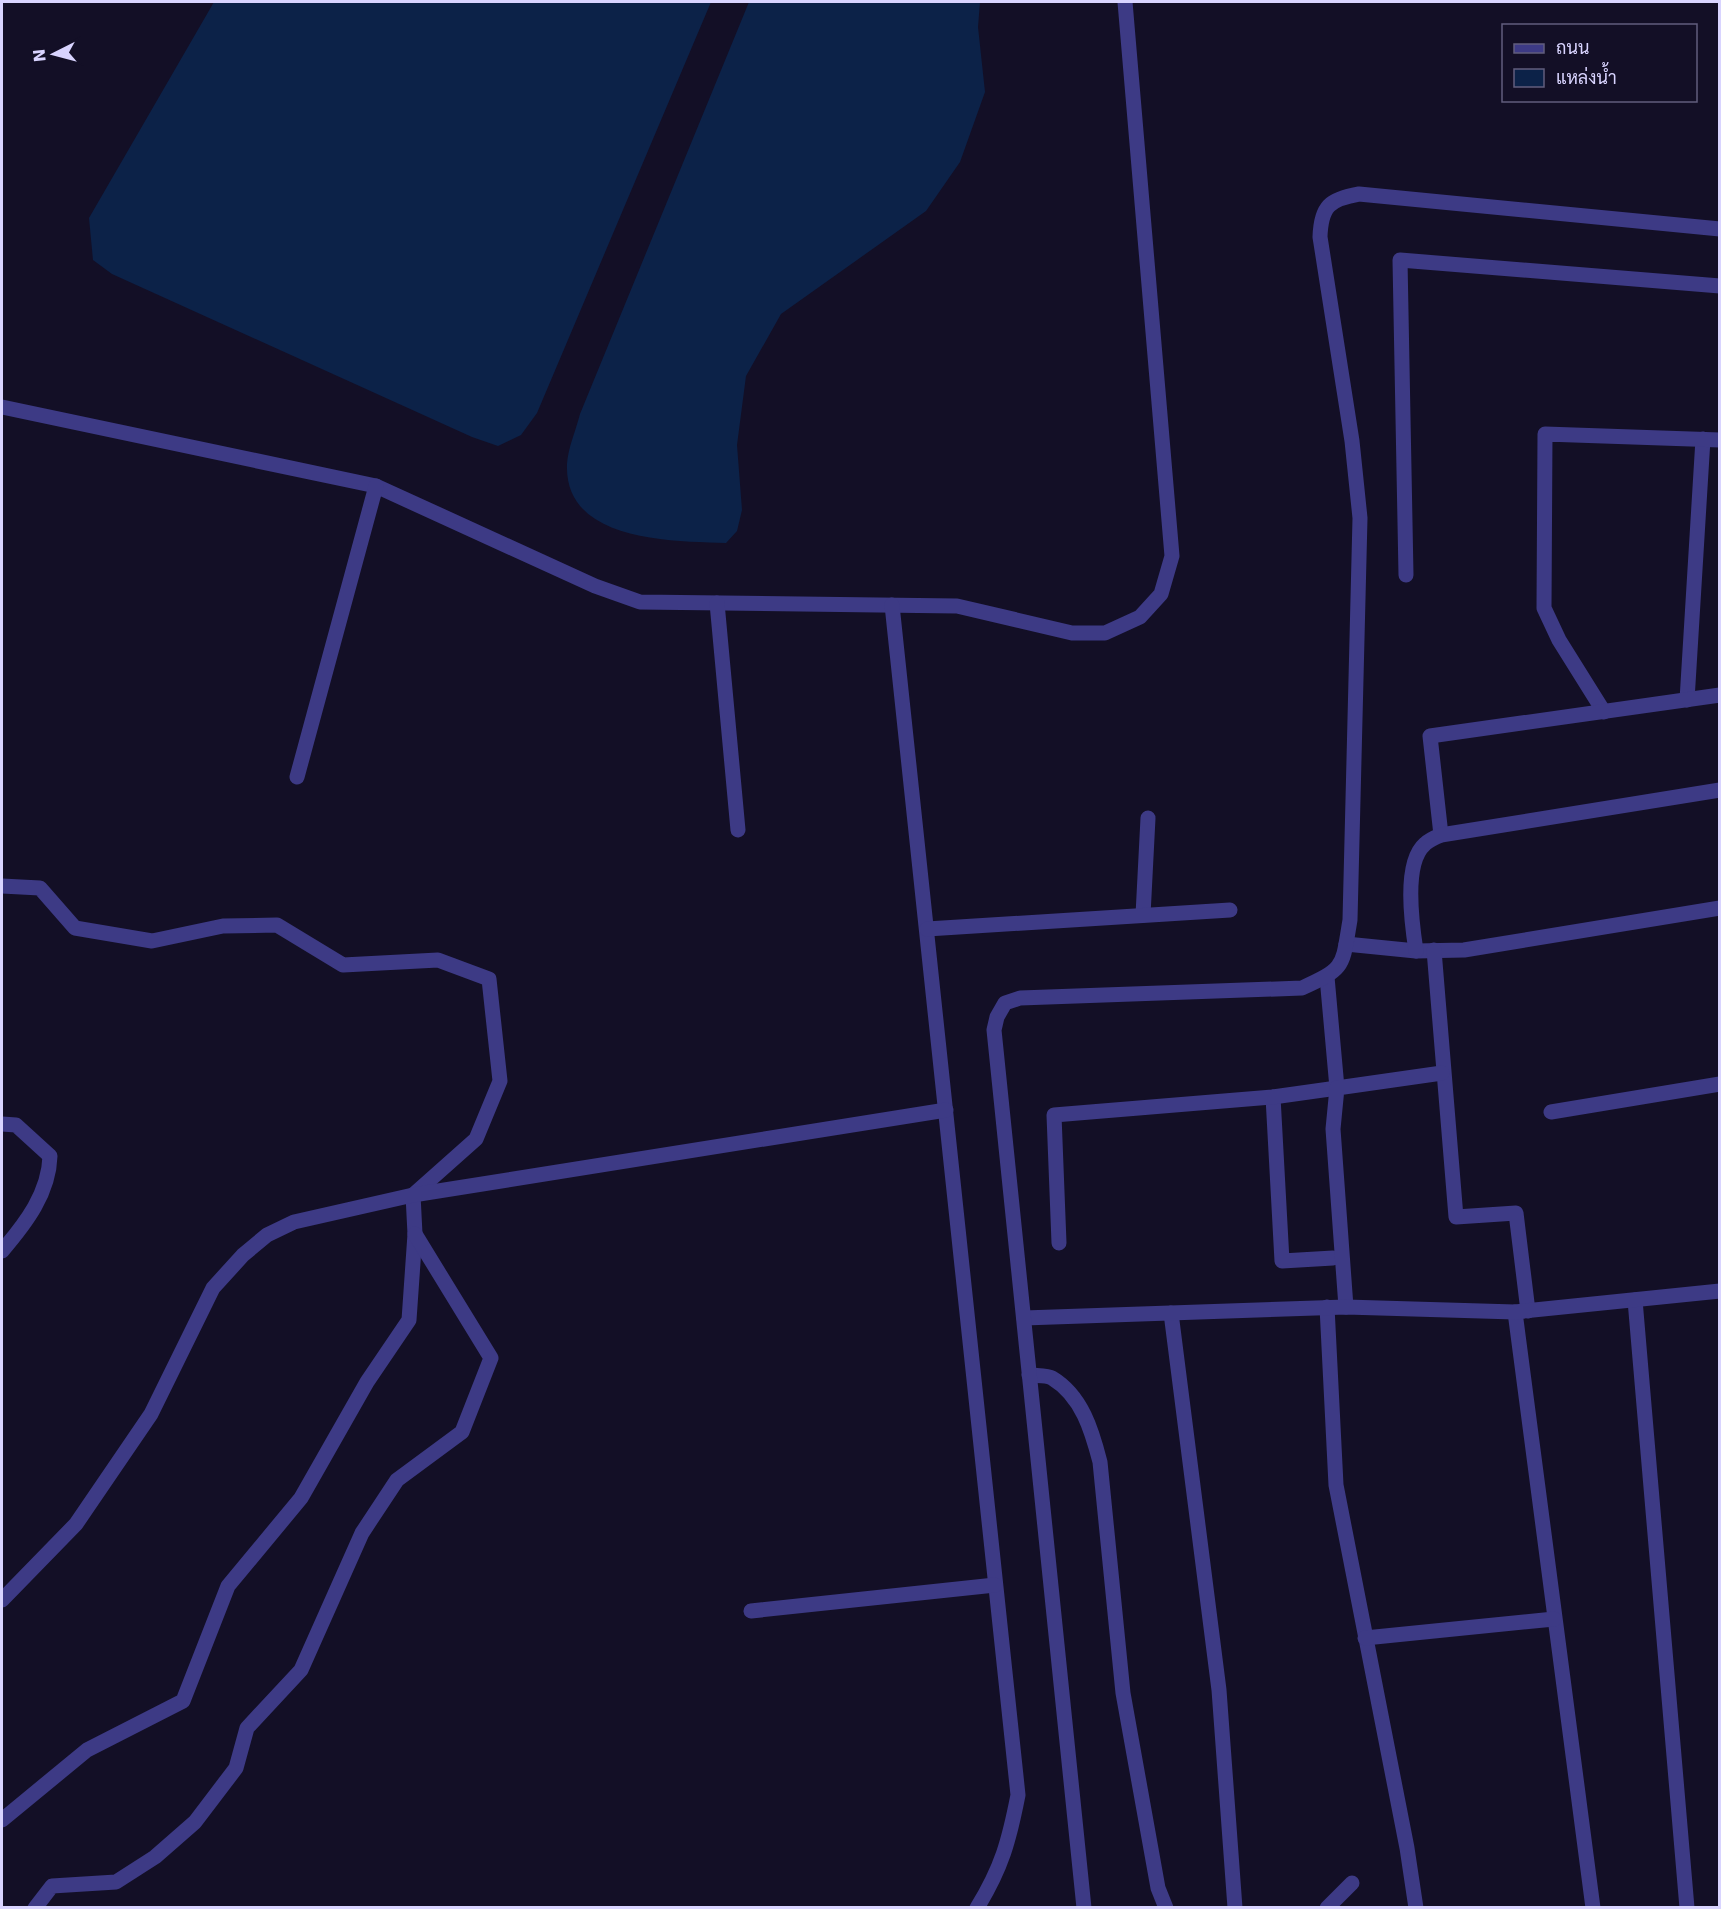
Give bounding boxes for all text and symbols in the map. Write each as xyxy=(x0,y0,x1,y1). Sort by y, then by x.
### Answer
north arrow xyxy=(24,24,84,84)
legend xyxy=(1502,24,1697,102)
text: ถนน xyxy=(1556,37,1589,58)
text: N xyxy=(29,48,50,63)
text: แหล่งน้ำ xyxy=(1556,62,1617,88)

